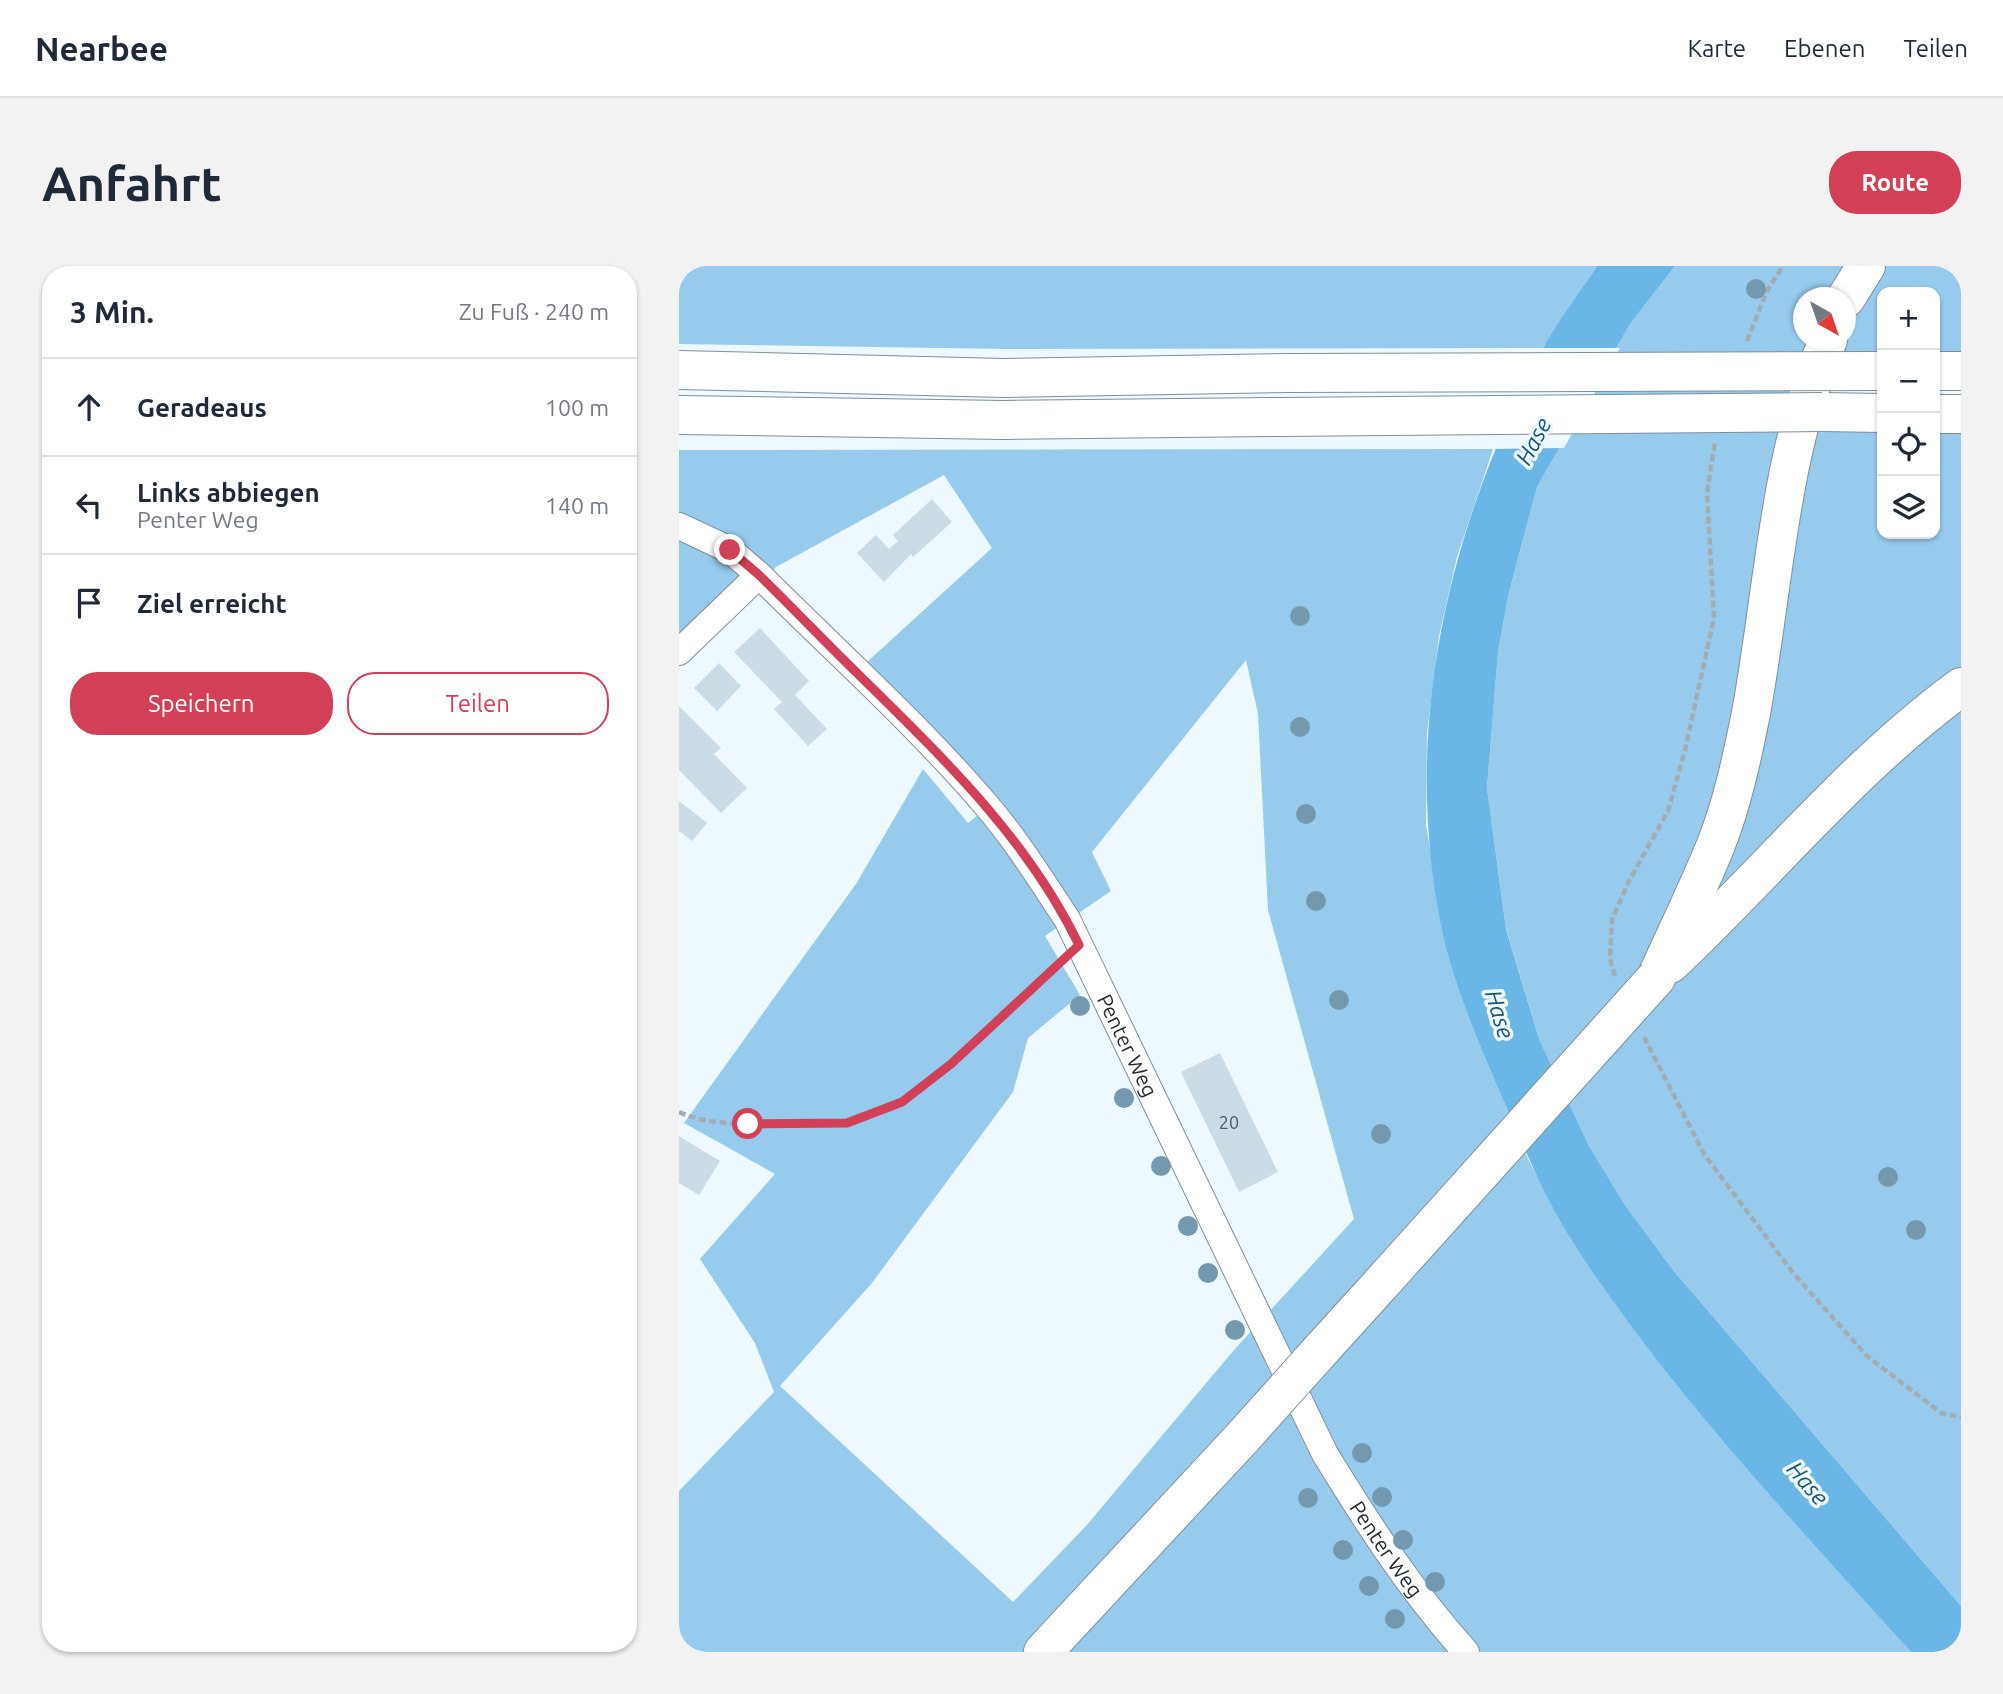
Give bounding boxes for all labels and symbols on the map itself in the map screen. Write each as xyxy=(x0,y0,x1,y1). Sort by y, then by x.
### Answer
north arrow xyxy=(1793,287,1856,350)
water label: Hase xyxy=(1510,413,1556,469)
route end xyxy=(714,534,745,565)
water label: Hase xyxy=(1481,987,1519,1042)
street label: Penter Weg xyxy=(1093,990,1163,1100)
route start xyxy=(732,1108,763,1139)
house number: 20 xyxy=(1219,1112,1239,1132)
water label: Hase xyxy=(1782,1456,1834,1510)
street label: Penter Weg xyxy=(1345,1496,1428,1602)

